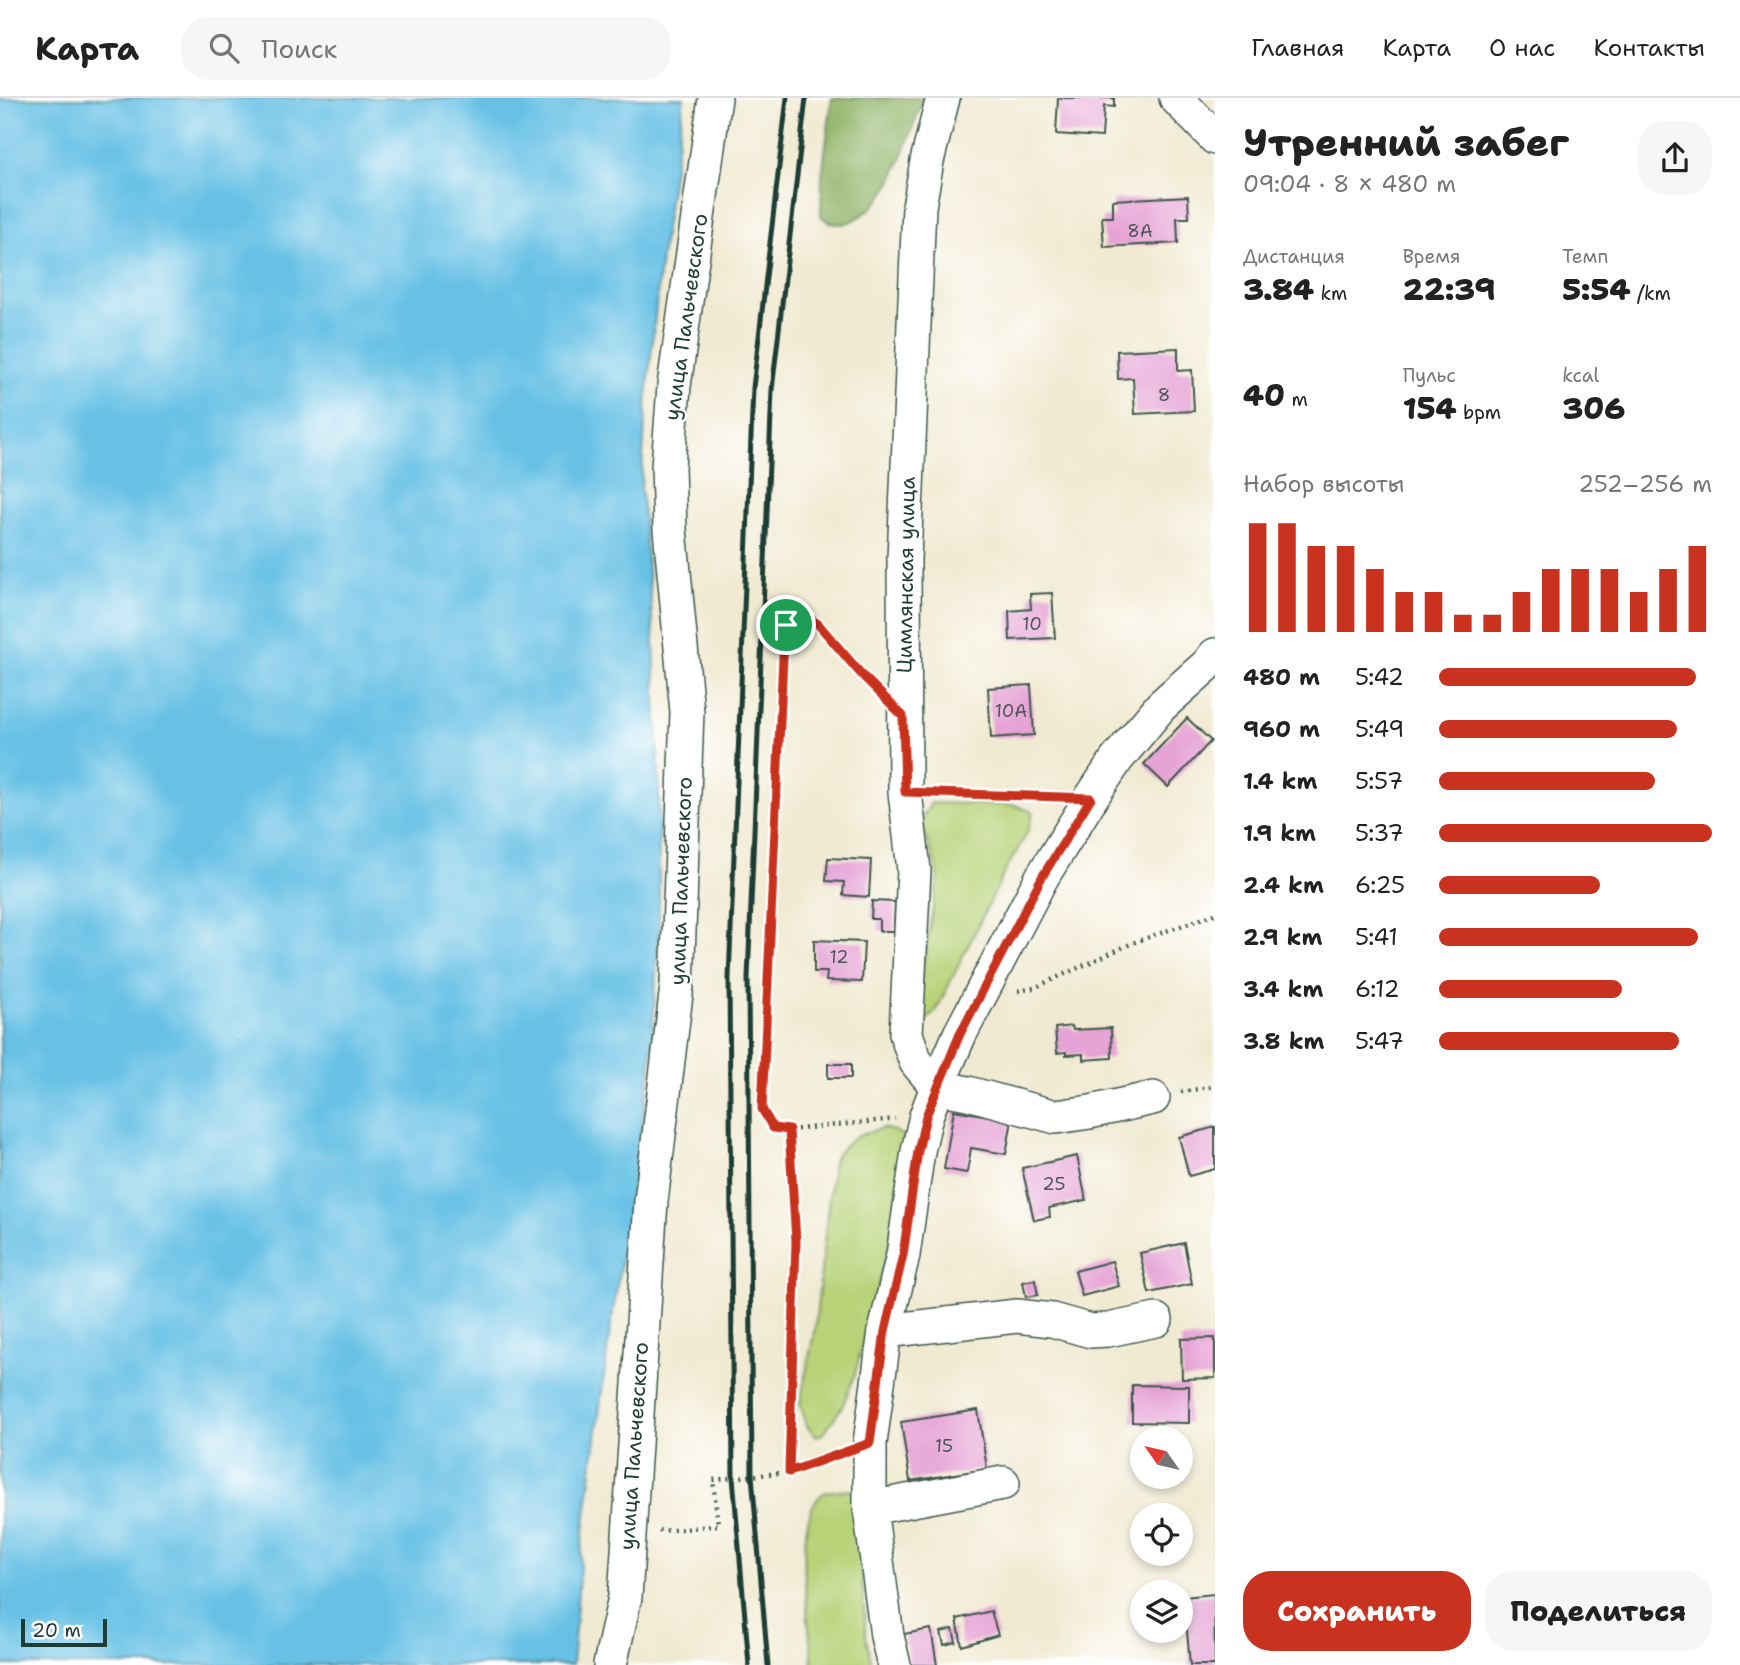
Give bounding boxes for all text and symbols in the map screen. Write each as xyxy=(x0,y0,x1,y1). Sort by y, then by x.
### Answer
search box xyxy=(181,17,671,80)
text: Карта xyxy=(35,26,139,71)
icon: search xyxy=(205,29,243,67)
text: Поиск xyxy=(261,31,337,66)
text: Главная xyxy=(1251,32,1344,64)
text: Карта xyxy=(1382,32,1451,64)
text: О нас xyxy=(1489,32,1555,64)
text: Контакты xyxy=(1593,32,1705,64)
text: Утренний забег xyxy=(1243,117,1569,168)
button: share xyxy=(1638,121,1712,195)
text: 09:04 · 8 × 480 m xyxy=(1243,169,1456,199)
street label: улица Пальчевского xyxy=(658,212,714,422)
house number: 8А xyxy=(1127,219,1153,243)
text: Дистанция xyxy=(1243,244,1345,269)
text: Время xyxy=(1403,244,1461,269)
text: Темп xyxy=(1562,244,1608,269)
text: 3.84 xyxy=(1243,269,1314,310)
text: 22:39 xyxy=(1403,269,1495,310)
text: 5:54 xyxy=(1562,269,1630,310)
text: km xyxy=(1314,281,1347,306)
text: /km xyxy=(1630,281,1671,306)
text: Пульс xyxy=(1403,363,1456,388)
text: kcal xyxy=(1562,363,1599,388)
text: 40 xyxy=(1243,375,1285,416)
house number: 8 xyxy=(1158,383,1170,407)
text: m xyxy=(1285,387,1308,412)
text: 154 xyxy=(1403,388,1457,429)
text: 306 xyxy=(1562,388,1625,429)
text: bpm xyxy=(1457,400,1501,425)
text: Набор высоты xyxy=(1243,469,1404,499)
text: 252–256 m xyxy=(1578,469,1712,499)
street label: Цимлянская улица xyxy=(890,476,922,674)
pin xyxy=(756,595,816,655)
icon: arrive xyxy=(767,606,805,644)
house number: 10 xyxy=(1022,612,1042,636)
text: 480 m xyxy=(1243,662,1320,692)
text: 5:42 xyxy=(1355,662,1404,692)
house number: 10А xyxy=(995,699,1027,723)
text: 960 m xyxy=(1243,714,1320,744)
text: 5:49 xyxy=(1355,714,1404,744)
text: 1.4 km xyxy=(1243,766,1317,796)
text: 5:57 xyxy=(1355,766,1403,796)
street label: улица Пальчевского xyxy=(663,776,699,986)
text: 1.9 km xyxy=(1243,818,1316,848)
text: 5:37 xyxy=(1355,818,1404,848)
text: 2.4 km xyxy=(1243,870,1324,900)
text: 6:25 xyxy=(1355,870,1405,900)
text: 2.9 km xyxy=(1243,922,1322,952)
text: 5:41 xyxy=(1355,922,1398,952)
house number: 12 xyxy=(829,945,849,969)
text: 3.4 km xyxy=(1243,974,1323,1004)
text: 6:12 xyxy=(1355,974,1400,1004)
text: 3.8 km xyxy=(1243,1026,1324,1056)
text: 5:47 xyxy=(1355,1026,1404,1056)
house number: 25 xyxy=(1042,1172,1066,1196)
street label: улица Пальчевского xyxy=(613,1341,655,1551)
north arrow xyxy=(1130,1426,1194,1489)
map controls xyxy=(1130,1426,1193,1643)
house number: 15 xyxy=(935,1434,953,1458)
button: locate xyxy=(1130,1503,1193,1566)
button: Сохранить xyxy=(1243,1571,1471,1651)
button: Поделиться xyxy=(1485,1571,1712,1651)
button: layers xyxy=(1130,1580,1193,1643)
scale bar xyxy=(21,1616,107,1648)
text: 20 m xyxy=(32,1618,81,1643)

